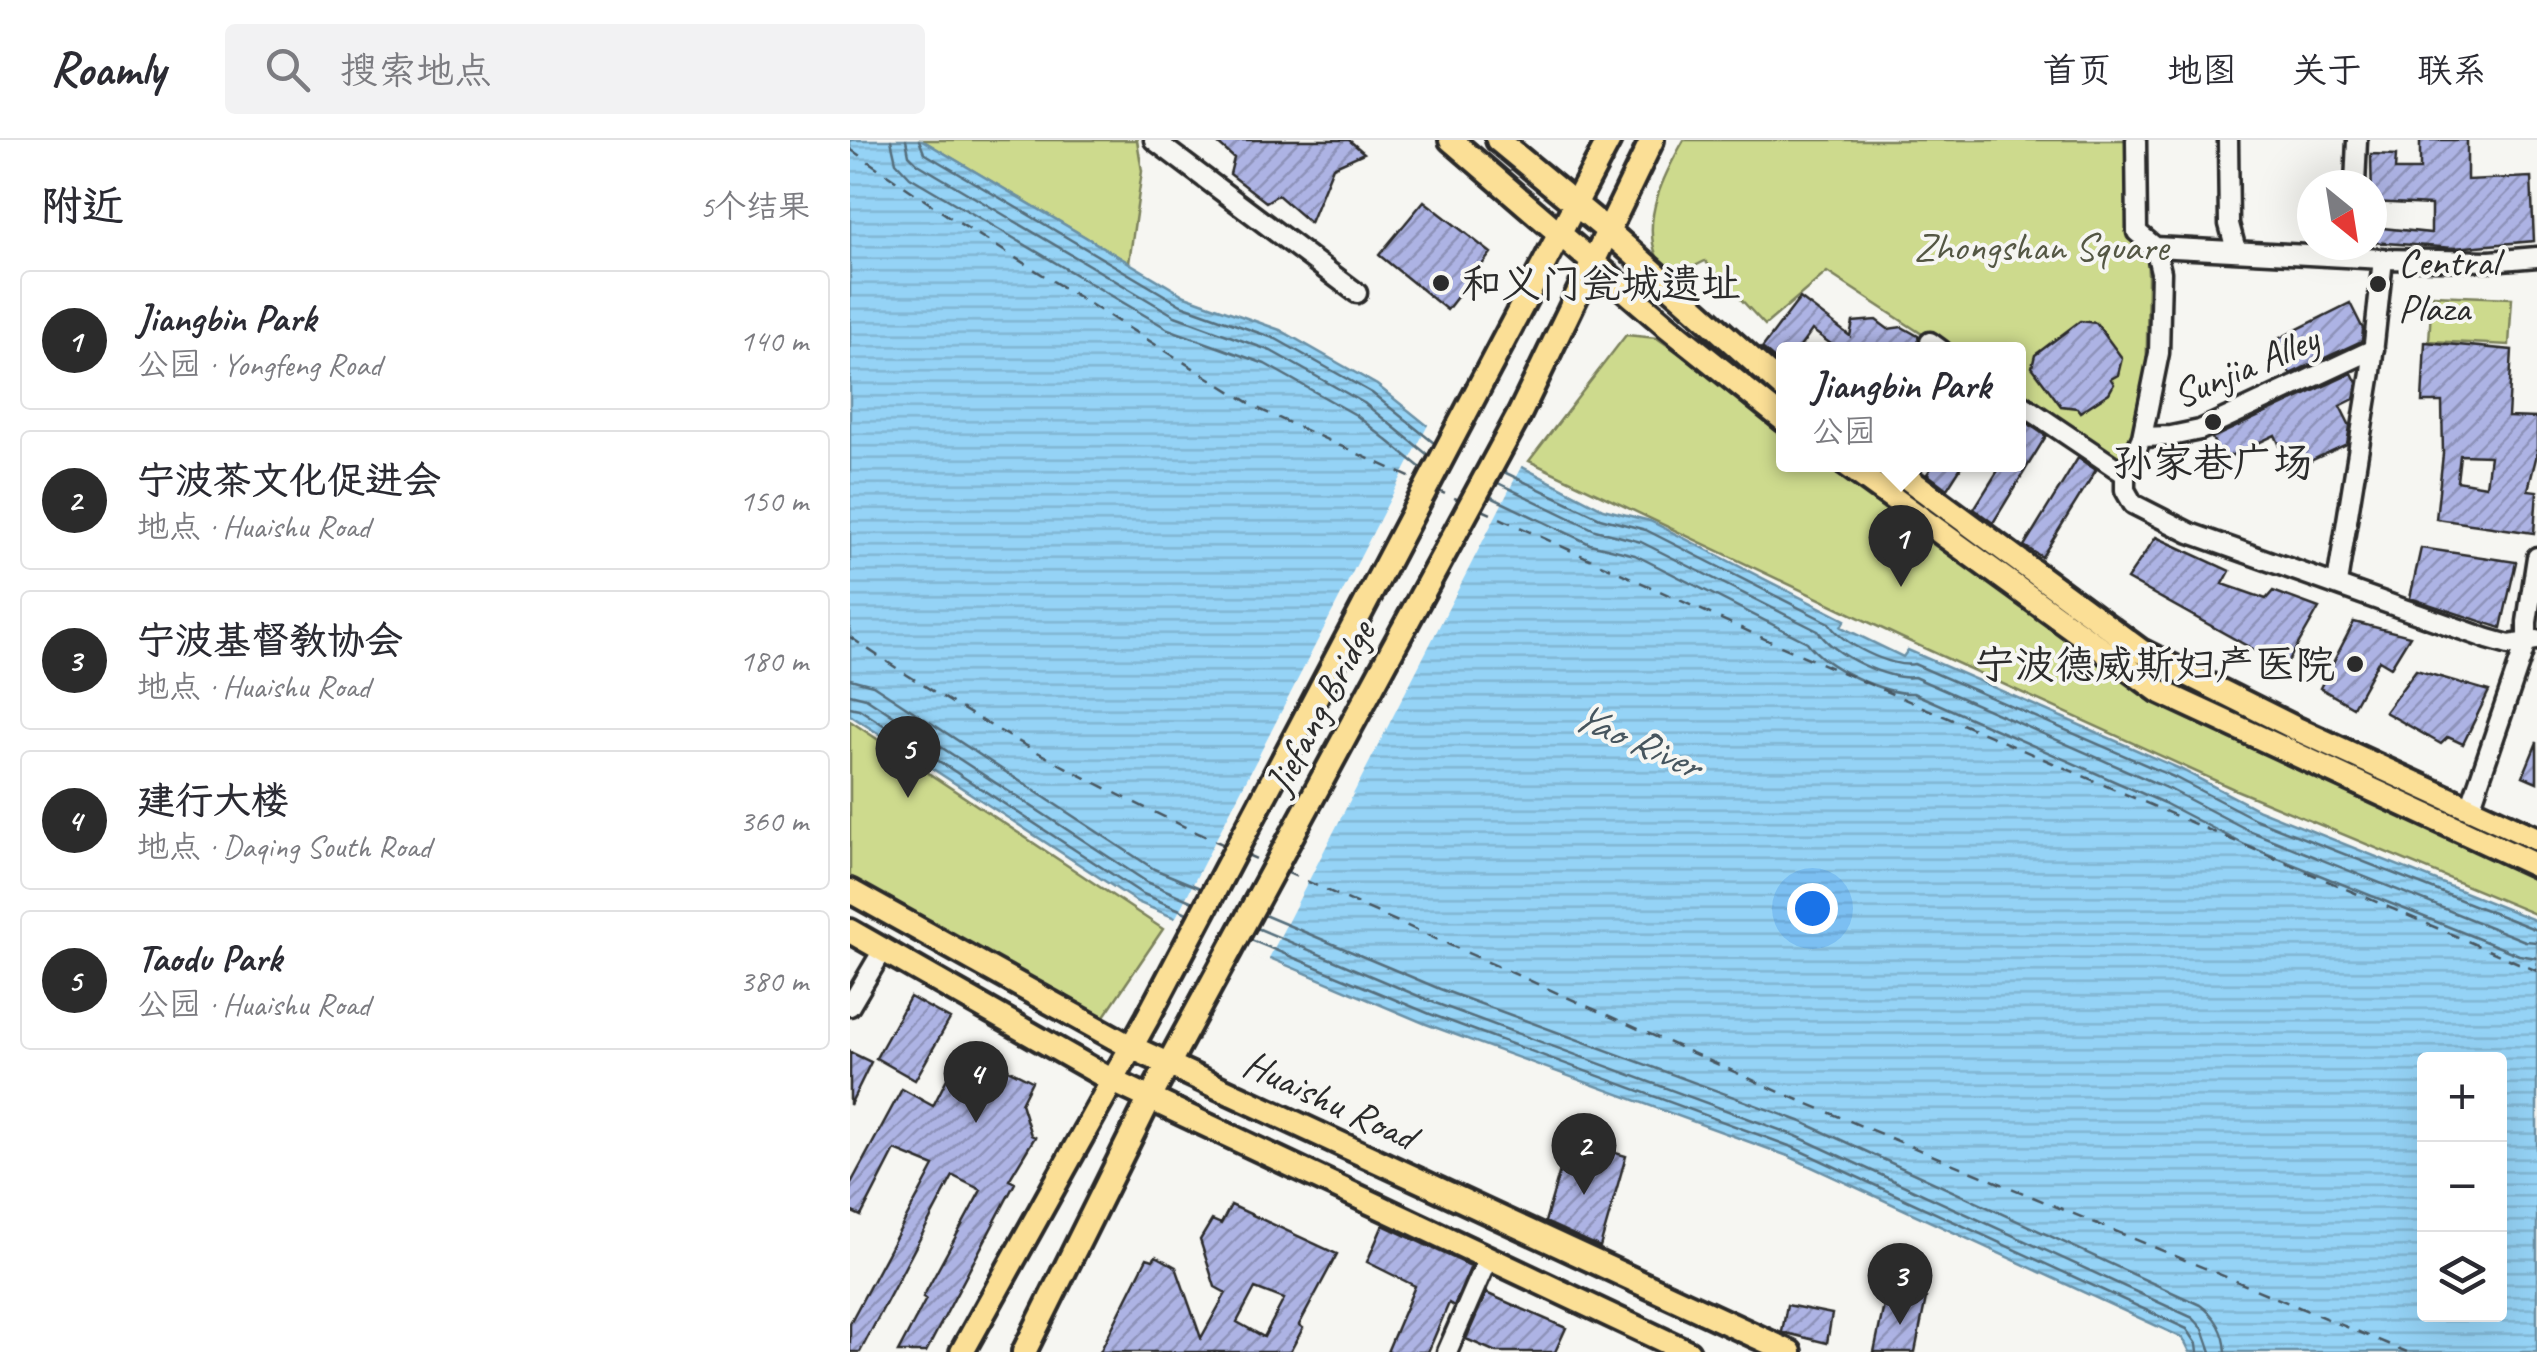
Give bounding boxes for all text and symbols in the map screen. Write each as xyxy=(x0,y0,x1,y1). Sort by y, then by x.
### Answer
search box xyxy=(225,24,925,114)
text: Roamly xyxy=(50,39,165,99)
icon: search xyxy=(260,42,315,97)
text: 搜索地点 xyxy=(340,47,492,94)
text: 首页 xyxy=(2042,48,2112,93)
text: 地图 xyxy=(2167,48,2237,93)
text: 关于 xyxy=(2292,48,2362,93)
text: 联系 xyxy=(2417,48,2487,93)
north arrow xyxy=(2297,170,2387,260)
text: 附近 xyxy=(40,180,124,233)
text: 5个结果 xyxy=(700,186,810,227)
park label: Zhongshan Square xyxy=(1914,222,2171,272)
place label: Central Plaza xyxy=(2398,237,2506,333)
place label: 和义门瓮城遗址 xyxy=(1461,259,1741,309)
marker: 和义门瓮城遗址 xyxy=(1430,272,1452,294)
marker: Central Plaza xyxy=(2367,273,2389,295)
text: Jiangbin Park xyxy=(137,295,316,342)
street label: Sunjia Alley xyxy=(2165,313,2328,420)
text: 1 xyxy=(67,320,82,361)
text: 140 m xyxy=(739,320,808,361)
popup xyxy=(1776,342,2026,472)
text: 公园 · Yongfeng Road xyxy=(137,344,382,385)
text: Jiangbin Park xyxy=(1812,362,1990,409)
text: 公园 xyxy=(1812,411,1876,452)
marker: 孙家巷广场 xyxy=(2202,411,2224,433)
place label: 孙家巷广场 xyxy=(2113,438,2313,488)
text: 宁波茶文化促进会 xyxy=(137,457,441,504)
text: 2 xyxy=(67,480,82,521)
text: 150 m xyxy=(739,480,808,521)
pin: 1 xyxy=(1868,504,1934,587)
text: 地点 · Huaishu Road xyxy=(137,506,370,547)
street label: Jiefang Bridge xyxy=(1253,610,1388,804)
text: 宁波基督教协会 xyxy=(137,617,403,664)
text: 3 xyxy=(67,640,82,681)
text: 180 m xyxy=(739,640,808,681)
place label: 宁波德威斯妇产医院 xyxy=(1975,640,2335,690)
marker: 宁波德威斯妇产医院 xyxy=(2344,653,2366,675)
text: 地点 · Huaishu Road xyxy=(137,666,370,707)
water label: Yao River xyxy=(1565,689,1713,794)
pin: 5 xyxy=(876,716,940,798)
text: 建行大楼 xyxy=(137,777,289,824)
text: 4 xyxy=(67,800,82,841)
text: 360 m xyxy=(739,800,808,841)
text: 地点 · Daqing South Road xyxy=(137,826,431,867)
your location xyxy=(1787,883,1838,934)
text: Taodu Park xyxy=(137,935,281,982)
text: 5 xyxy=(68,960,81,1001)
text: 380 m xyxy=(739,960,808,1001)
text: 公园 · Huaishu Road xyxy=(137,984,370,1025)
street label: Huaishu Road xyxy=(1235,1038,1429,1164)
pin: 4 xyxy=(944,1040,1008,1123)
map controls xyxy=(2417,1052,2507,1322)
button: + xyxy=(2417,1052,2507,1142)
pin: 2 xyxy=(1552,1112,1616,1195)
button: − xyxy=(2417,1142,2507,1232)
button: layers xyxy=(2417,1232,2507,1322)
pin: 3 xyxy=(1868,1242,1932,1325)

